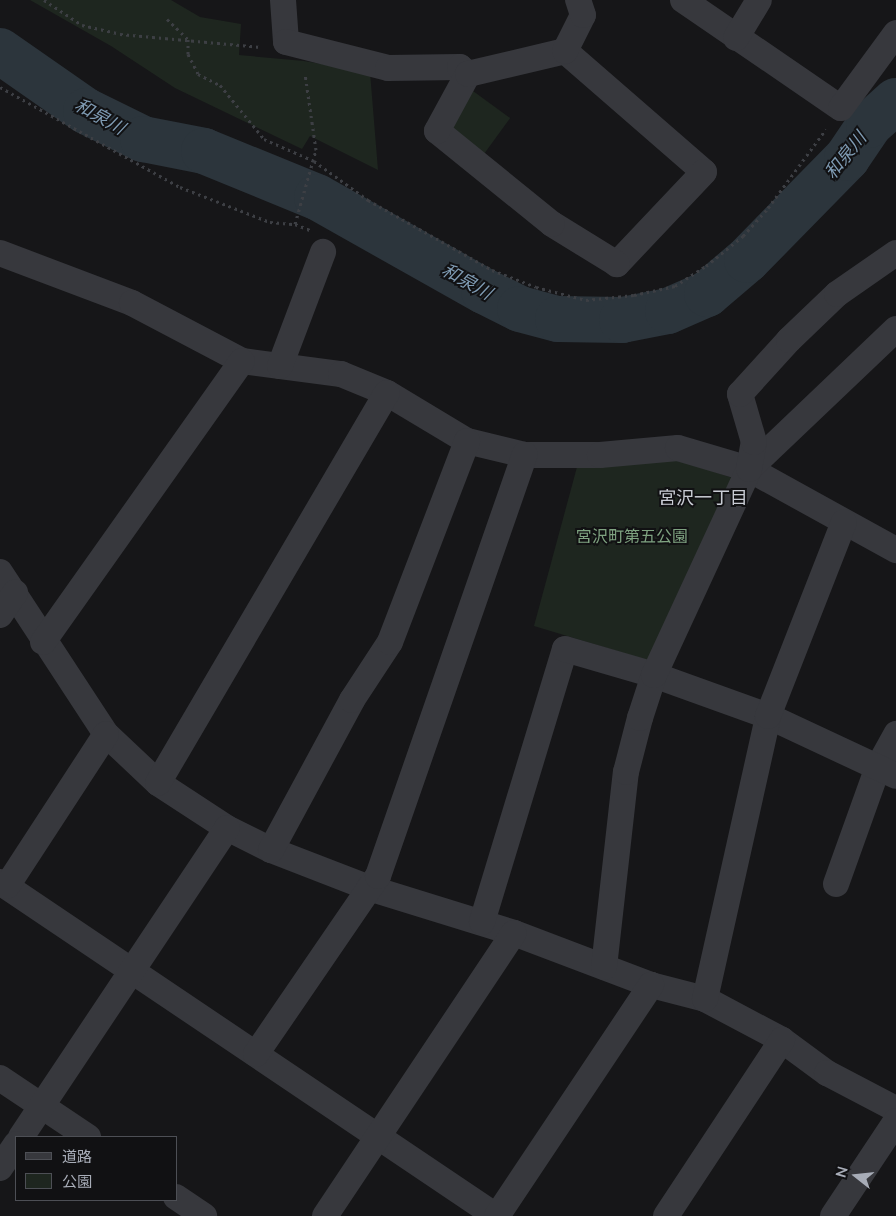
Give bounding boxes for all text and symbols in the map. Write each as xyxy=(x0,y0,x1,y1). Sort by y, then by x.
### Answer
water label: 和泉川 xyxy=(71,93,129,139)
water label: 和泉川 xyxy=(820,127,870,183)
water label: 和泉川 xyxy=(438,258,496,304)
district label: 宮沢一丁目 xyxy=(658,486,748,508)
park label: 宮沢町第五公園 xyxy=(576,526,688,546)
legend xyxy=(15,1136,178,1201)
text: 道路 xyxy=(62,1147,92,1165)
north arrow xyxy=(831,1151,881,1201)
text: N xyxy=(831,1164,851,1179)
text: 公園 xyxy=(62,1172,92,1190)

